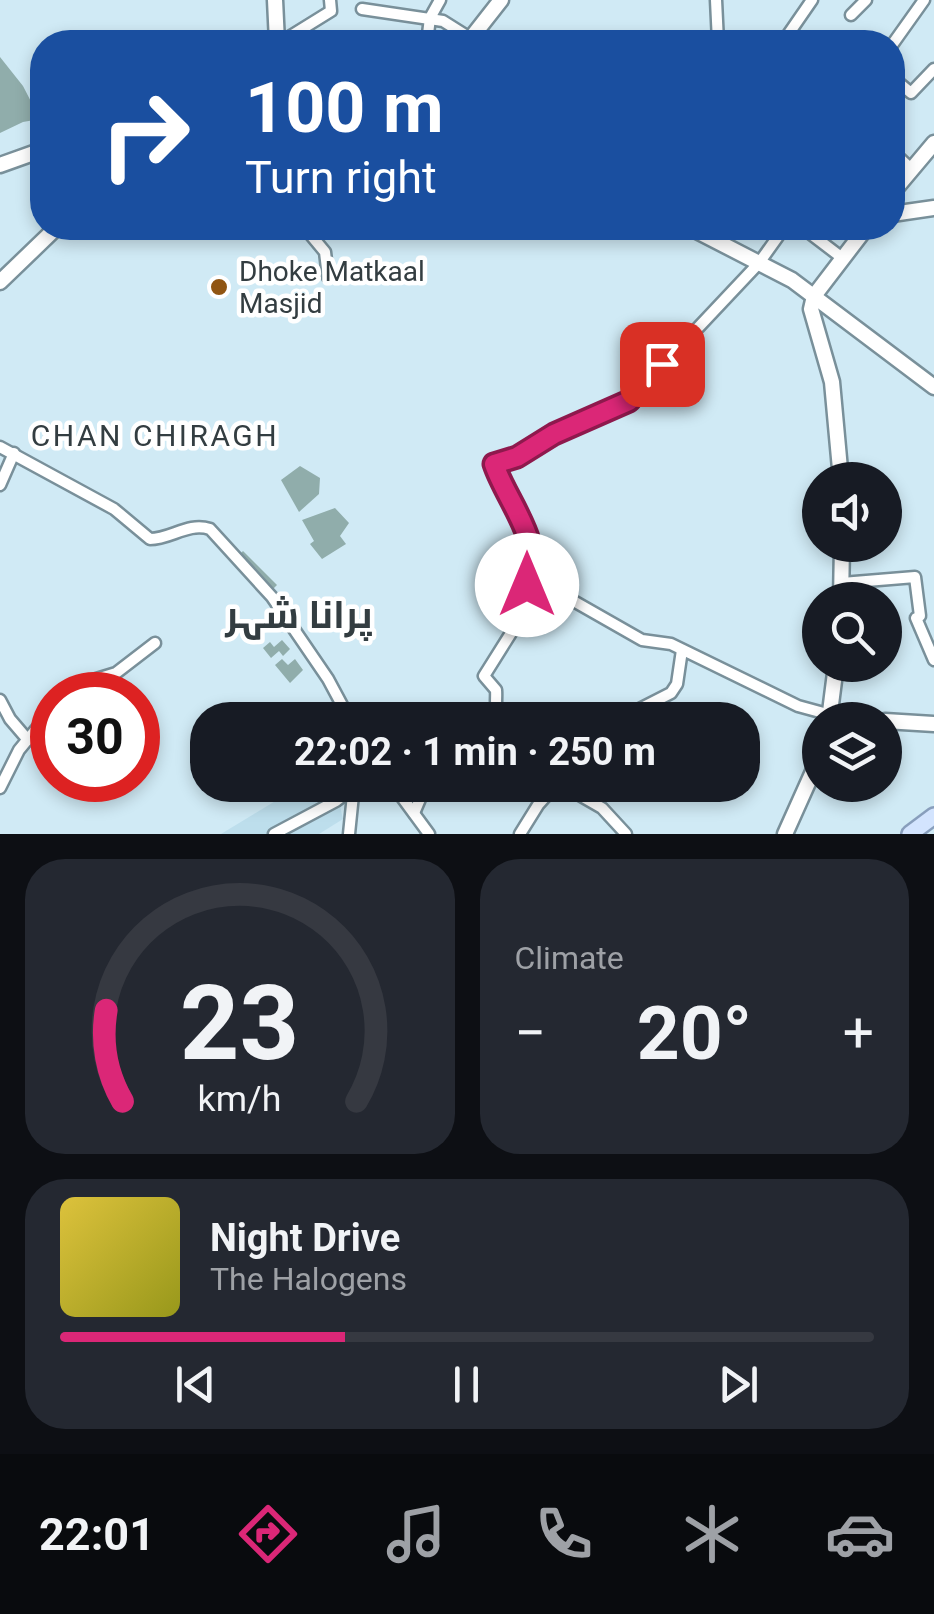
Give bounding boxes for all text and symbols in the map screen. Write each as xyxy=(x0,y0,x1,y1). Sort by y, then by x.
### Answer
text: 100 m xyxy=(245,67,444,149)
icon: right xyxy=(80,70,210,200)
text: Turn right xyxy=(245,151,437,204)
place label: Dhoke Matkaal Masjid xyxy=(239,255,425,320)
marker: Dhoke Matkaal Masjid xyxy=(208,276,230,298)
pin xyxy=(620,322,705,407)
icon: arrive xyxy=(635,337,690,392)
district label: CHAN CHIRAGH xyxy=(31,418,279,453)
map controls xyxy=(802,462,902,802)
button: sound xyxy=(802,462,902,562)
position arrow xyxy=(475,533,579,637)
button: search xyxy=(802,582,902,682)
district label: پرانا شہر xyxy=(224,593,373,641)
speed limit sign: 30 xyxy=(30,672,160,802)
button: layers xyxy=(802,702,902,802)
text: 22:02 · 1 min · 250 m xyxy=(294,730,656,774)
text: Climate xyxy=(515,939,624,977)
text: 23 xyxy=(180,963,299,1084)
text: 20° xyxy=(637,989,752,1077)
text: − xyxy=(515,1001,546,1065)
text: + xyxy=(843,1001,874,1065)
text: km/h xyxy=(198,1078,282,1120)
text: Night Drive xyxy=(210,1216,400,1260)
text: The Halogens xyxy=(210,1260,407,1298)
icon: previous xyxy=(168,1357,223,1412)
icon: pause xyxy=(439,1357,494,1412)
icon: next xyxy=(711,1357,766,1412)
icon: directions xyxy=(233,1499,303,1569)
icon: music xyxy=(381,1499,451,1569)
icon: phone xyxy=(529,1499,599,1569)
icon: climate xyxy=(677,1499,747,1569)
icon: car xyxy=(825,1499,895,1569)
text: 22:01 xyxy=(39,1508,155,1561)

